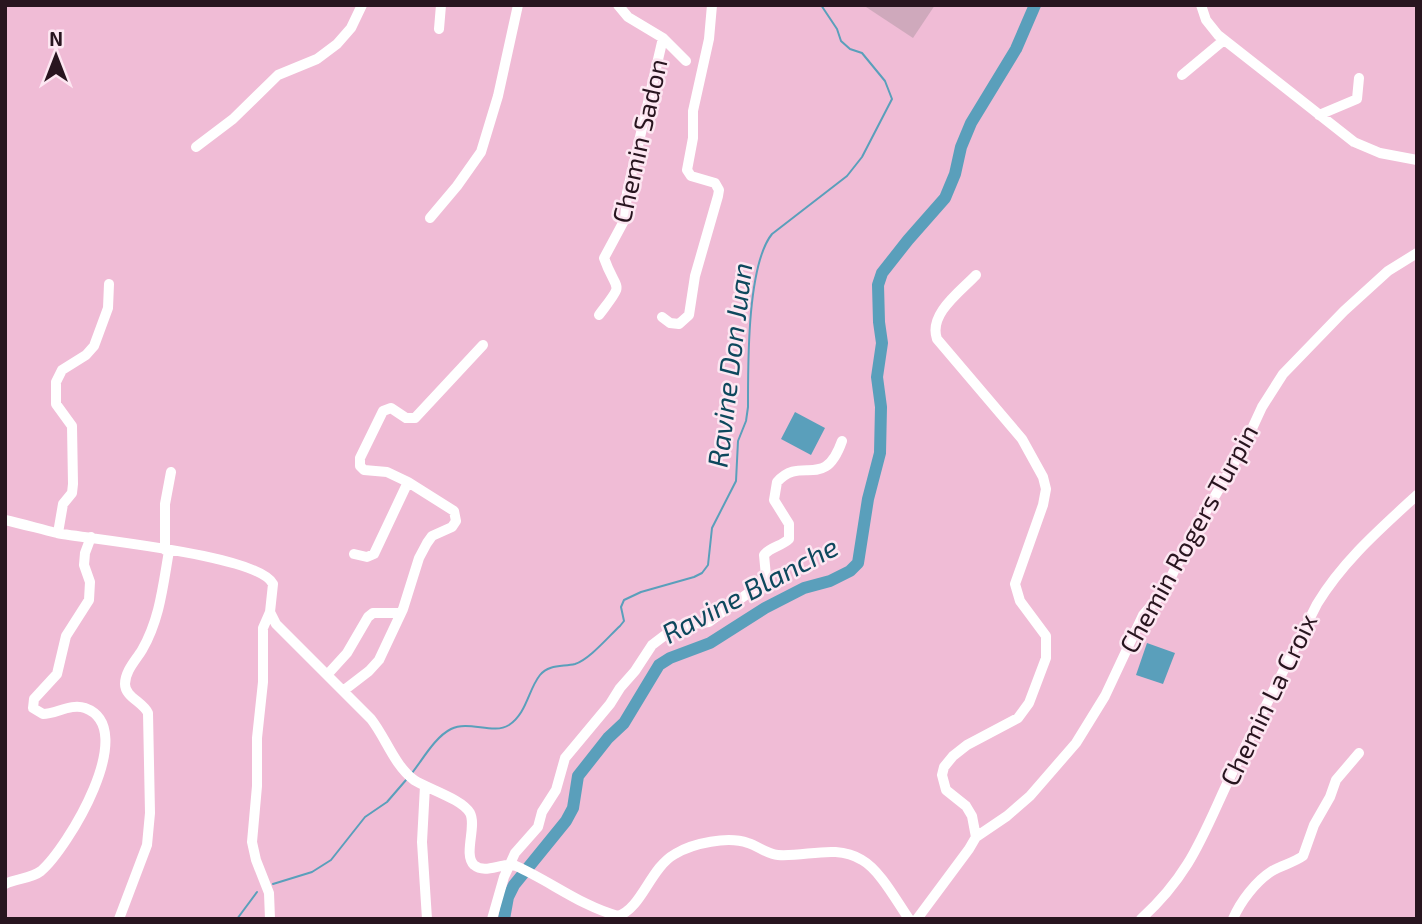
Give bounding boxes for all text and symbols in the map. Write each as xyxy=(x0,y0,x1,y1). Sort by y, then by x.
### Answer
north arrow xyxy=(21,21,91,91)
text: N xyxy=(49,27,63,50)
street label: Chemin Sadon xyxy=(605,55,672,226)
water label: Ravine Don Juan xyxy=(700,260,758,469)
street label: Chemin Rogers Turpin xyxy=(1112,419,1263,658)
water label: Ravine Blanche xyxy=(655,528,844,650)
street label: Chemin La Croix xyxy=(1213,608,1323,790)

